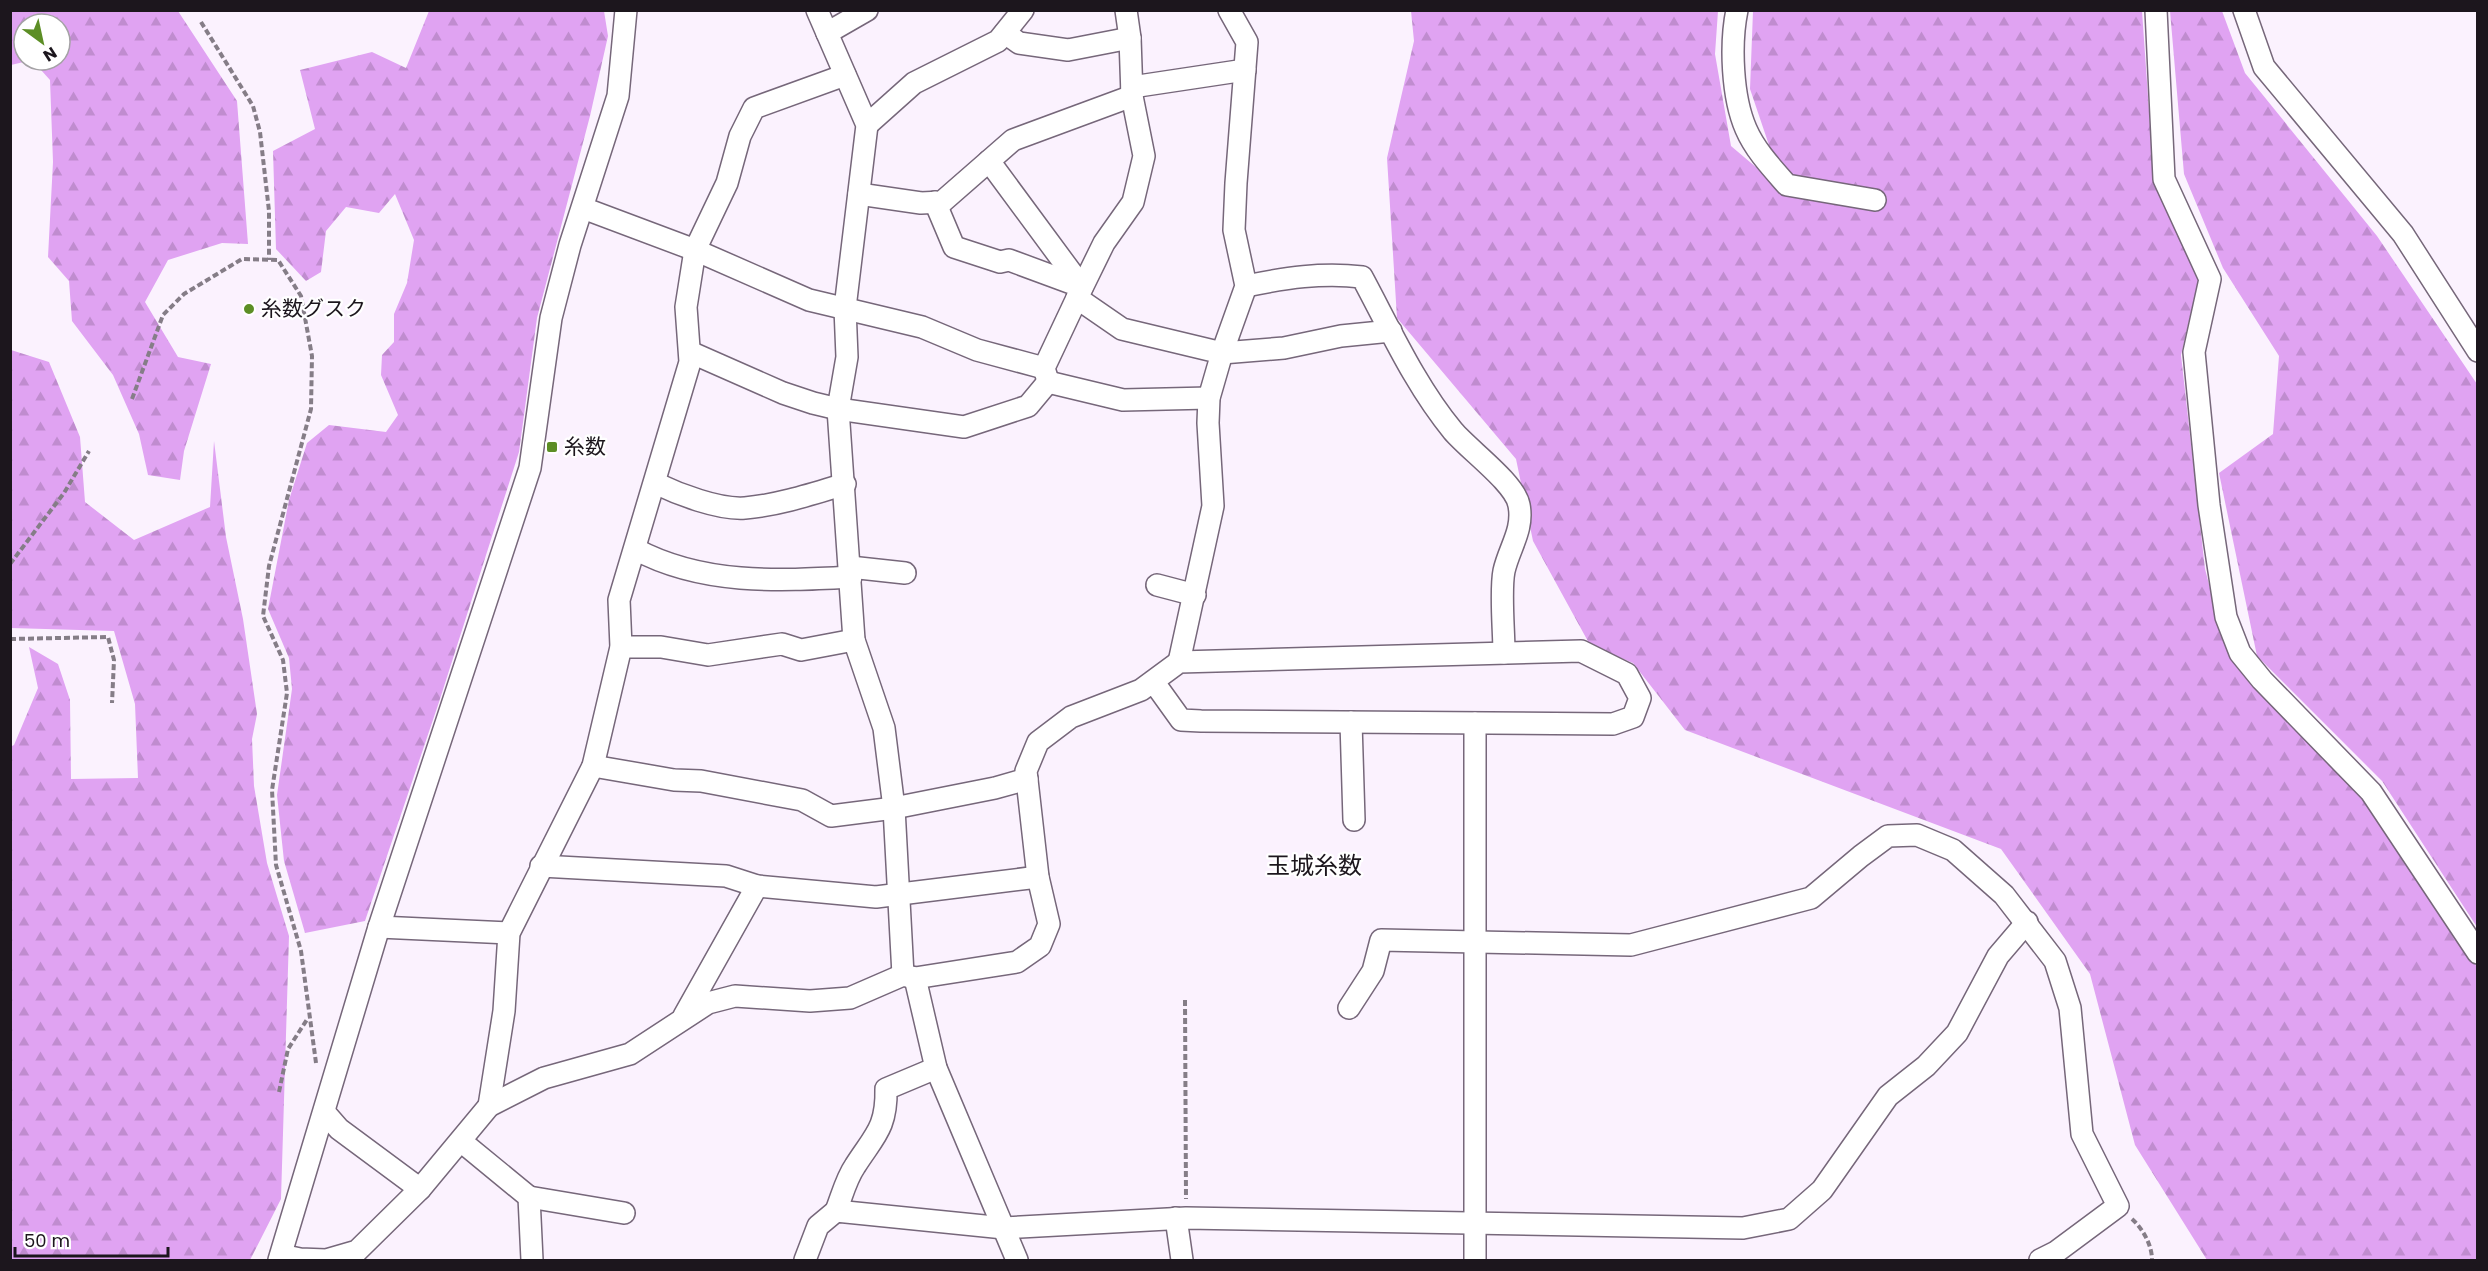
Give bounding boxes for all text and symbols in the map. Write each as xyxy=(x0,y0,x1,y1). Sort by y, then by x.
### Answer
north arrow xyxy=(12,12,72,72)
text: N xyxy=(39,41,61,67)
place label: 糸数グスク xyxy=(261,294,366,323)
marker: 糸数グスク xyxy=(242,302,256,316)
place label: 糸数 xyxy=(564,432,606,461)
marker: 糸数 xyxy=(545,440,559,454)
district label: 玉城糸数 xyxy=(1266,849,1362,882)
scale bar xyxy=(15,1220,168,1258)
text: 50 m xyxy=(24,1228,70,1253)

